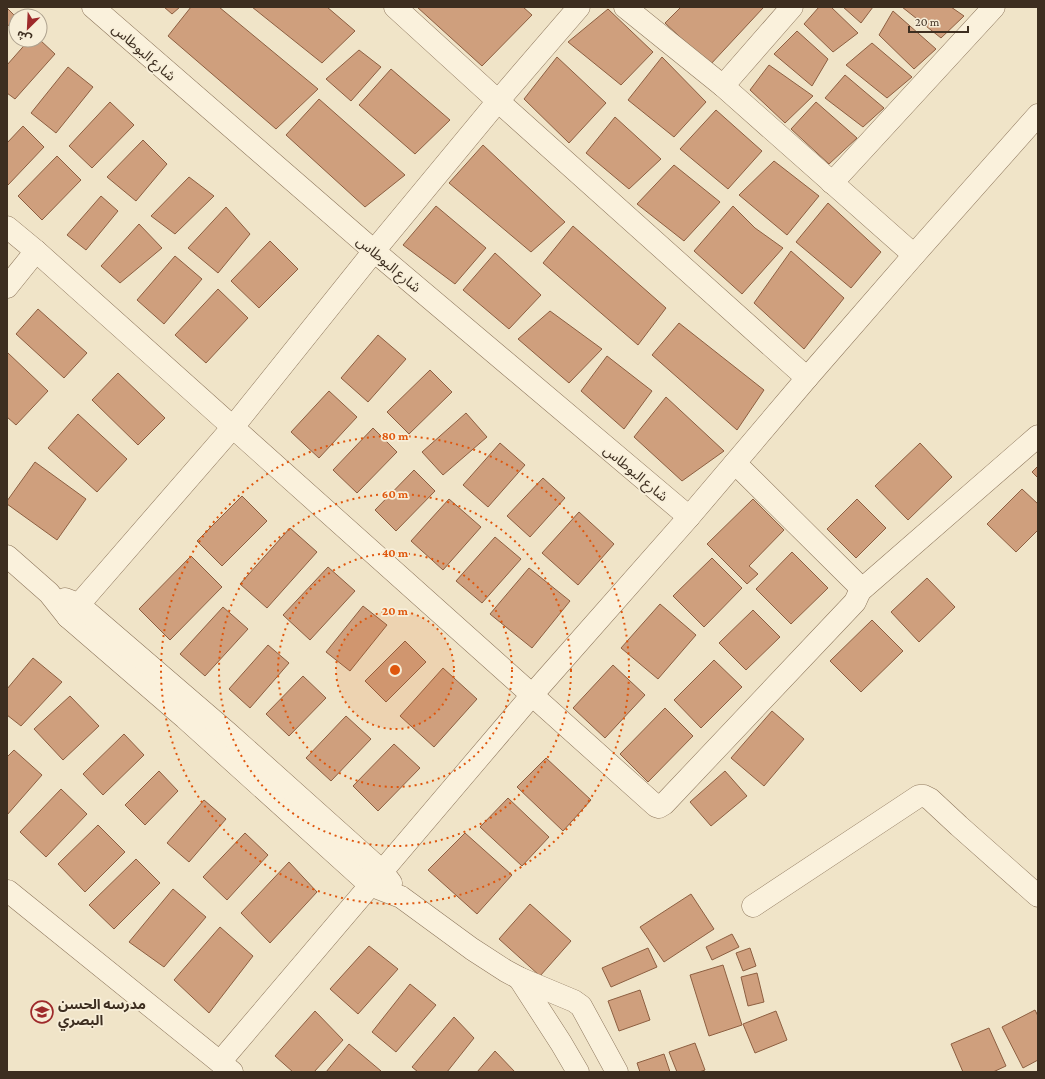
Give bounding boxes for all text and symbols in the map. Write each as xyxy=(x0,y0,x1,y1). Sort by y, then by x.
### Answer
north arrow xyxy=(8,8,48,48)
scale bar xyxy=(909,8,968,34)
text: 20 m xyxy=(915,15,940,29)
street label: شارع البوطاس xyxy=(107,20,179,86)
text: ش xyxy=(15,28,34,46)
street label: شارع البوطاس xyxy=(352,233,424,298)
text: 80 m xyxy=(382,429,409,443)
street label: شارع البوطاس xyxy=(599,442,671,507)
text: 60 m xyxy=(382,487,409,501)
text: 40 m xyxy=(382,546,409,560)
text: 20 m xyxy=(382,604,409,618)
centre of rings xyxy=(388,663,402,677)
place label: مدرسه الحسن البصري xyxy=(58,996,146,1031)
school or university icon: مدرسه الحسن البصري xyxy=(29,999,55,1025)

